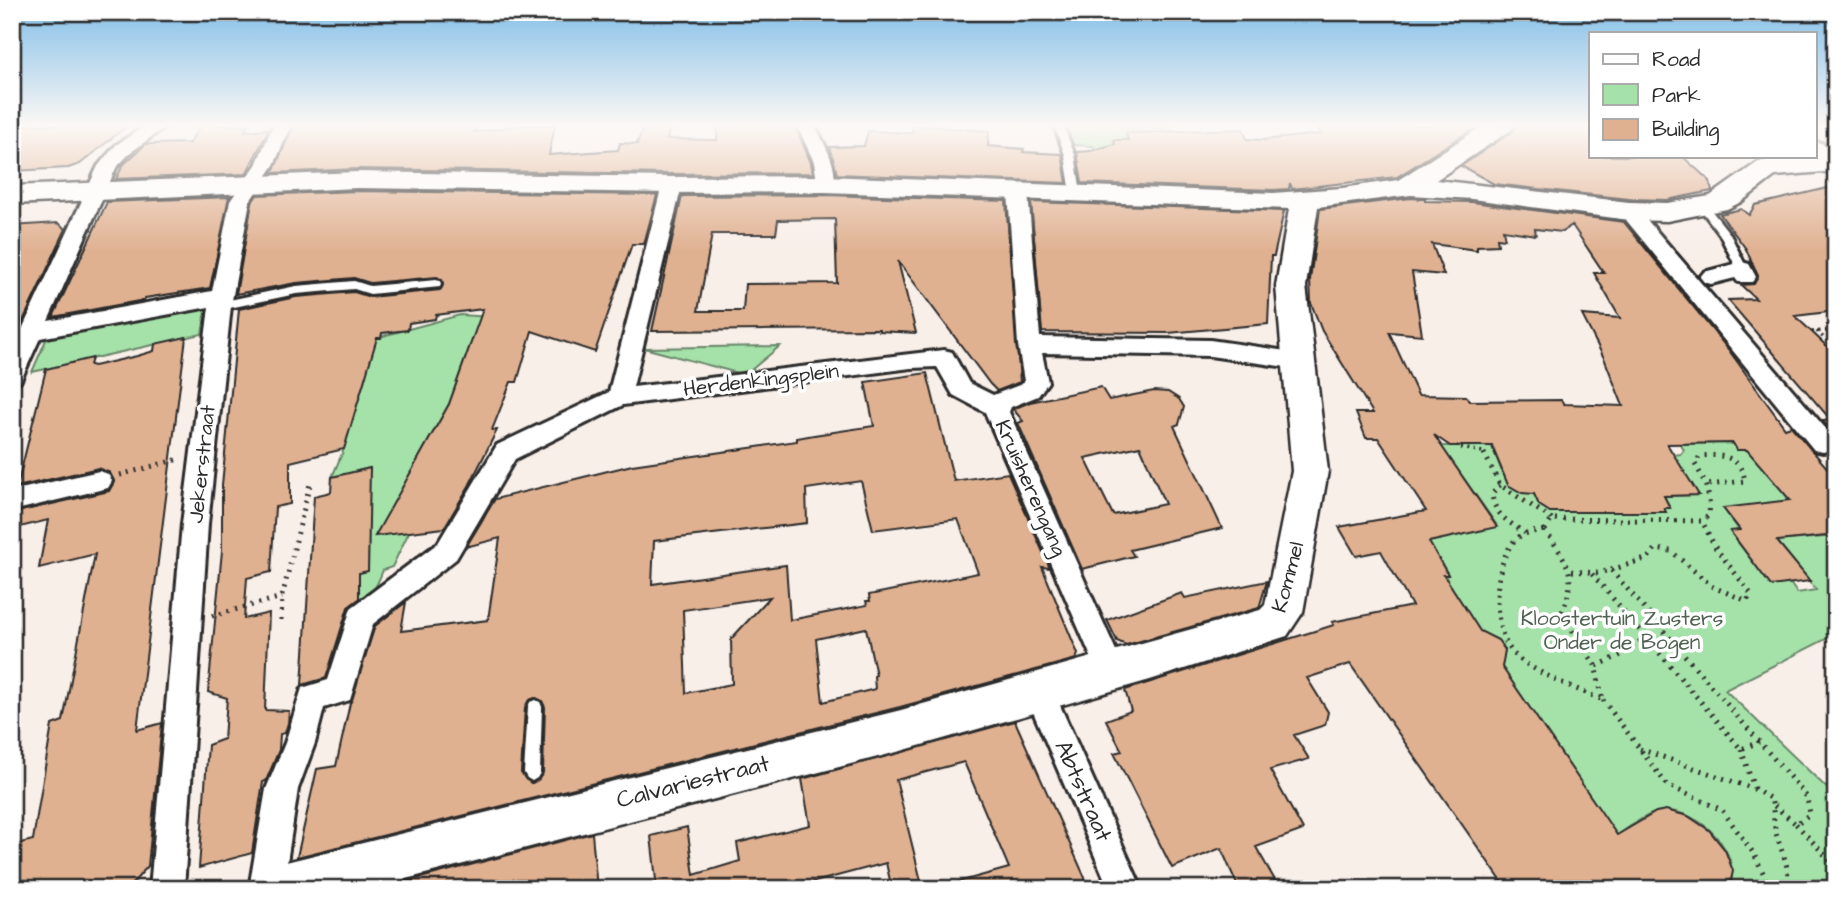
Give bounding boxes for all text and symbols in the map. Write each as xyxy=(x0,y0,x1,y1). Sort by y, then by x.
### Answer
legend xyxy=(1589,32,1816,158)
text: Road xyxy=(1652,45,1700,74)
text: Park xyxy=(1652,81,1701,110)
text: Building xyxy=(1652,115,1720,146)
street label: Herdenkingsplein xyxy=(682,356,841,406)
street label: Jekerstraat xyxy=(181,403,223,525)
street label: Kruisherengang xyxy=(986,415,1074,562)
street label: Kommel xyxy=(1265,539,1311,615)
park label: Kloostertuin Zusters Onder de Bogen xyxy=(1521,604,1723,659)
street label: Abtstraat xyxy=(1046,735,1121,847)
street label: Calvariestraat xyxy=(613,746,773,817)

